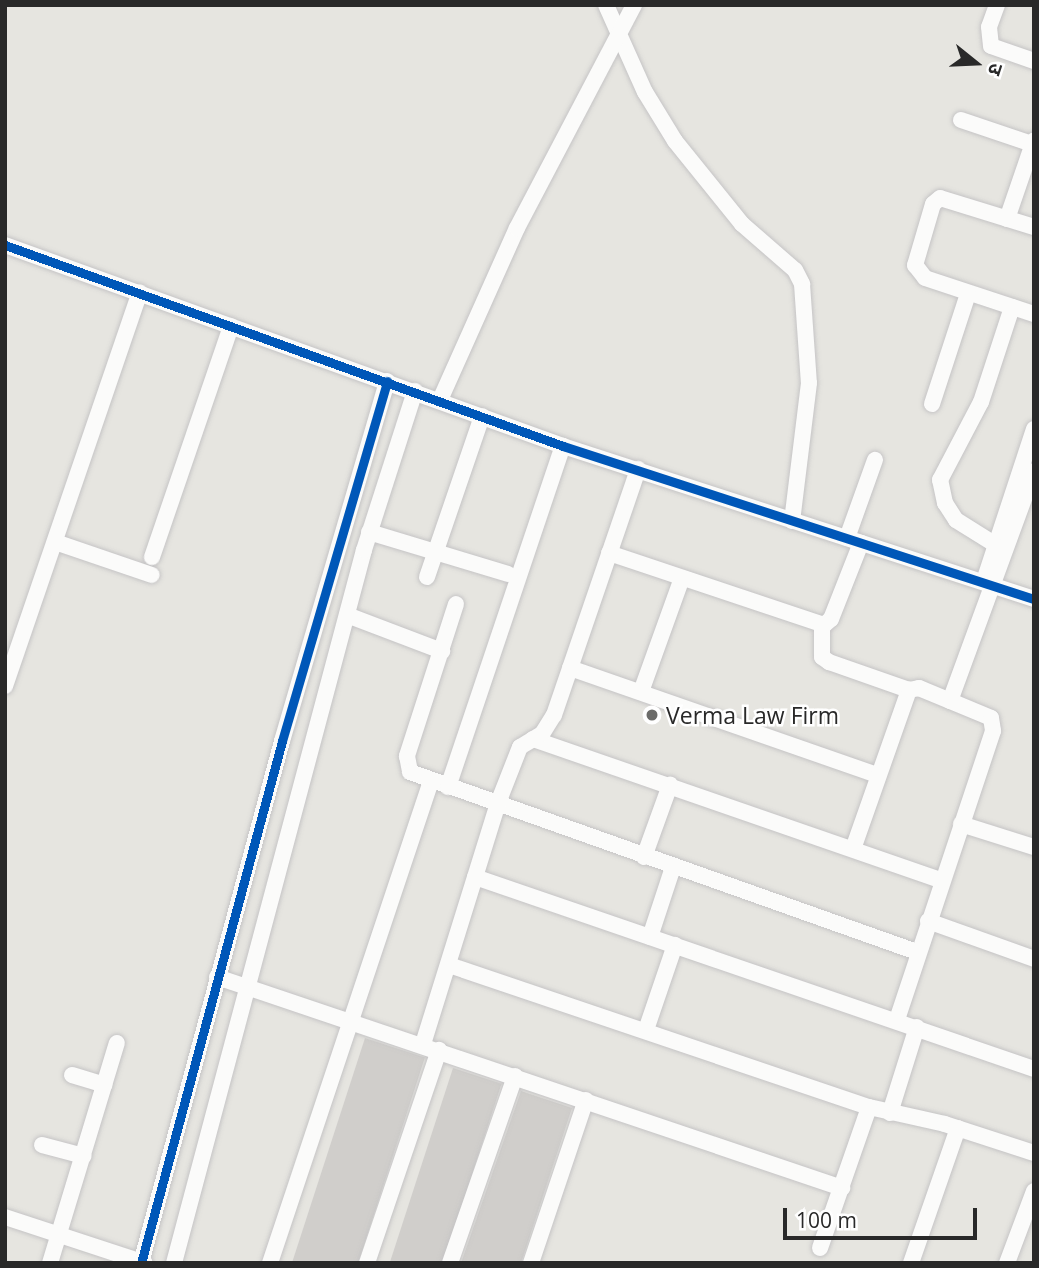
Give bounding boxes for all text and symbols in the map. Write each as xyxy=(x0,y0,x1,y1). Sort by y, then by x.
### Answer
north arrow xyxy=(941,28,1011,98)
text: उ xyxy=(982,60,1010,79)
place label: Verma Law Firm xyxy=(666,701,839,729)
marker: Verma Law Firm xyxy=(644,707,660,723)
scale bar xyxy=(787,1194,981,1238)
text: 100 m xyxy=(796,1206,857,1234)

